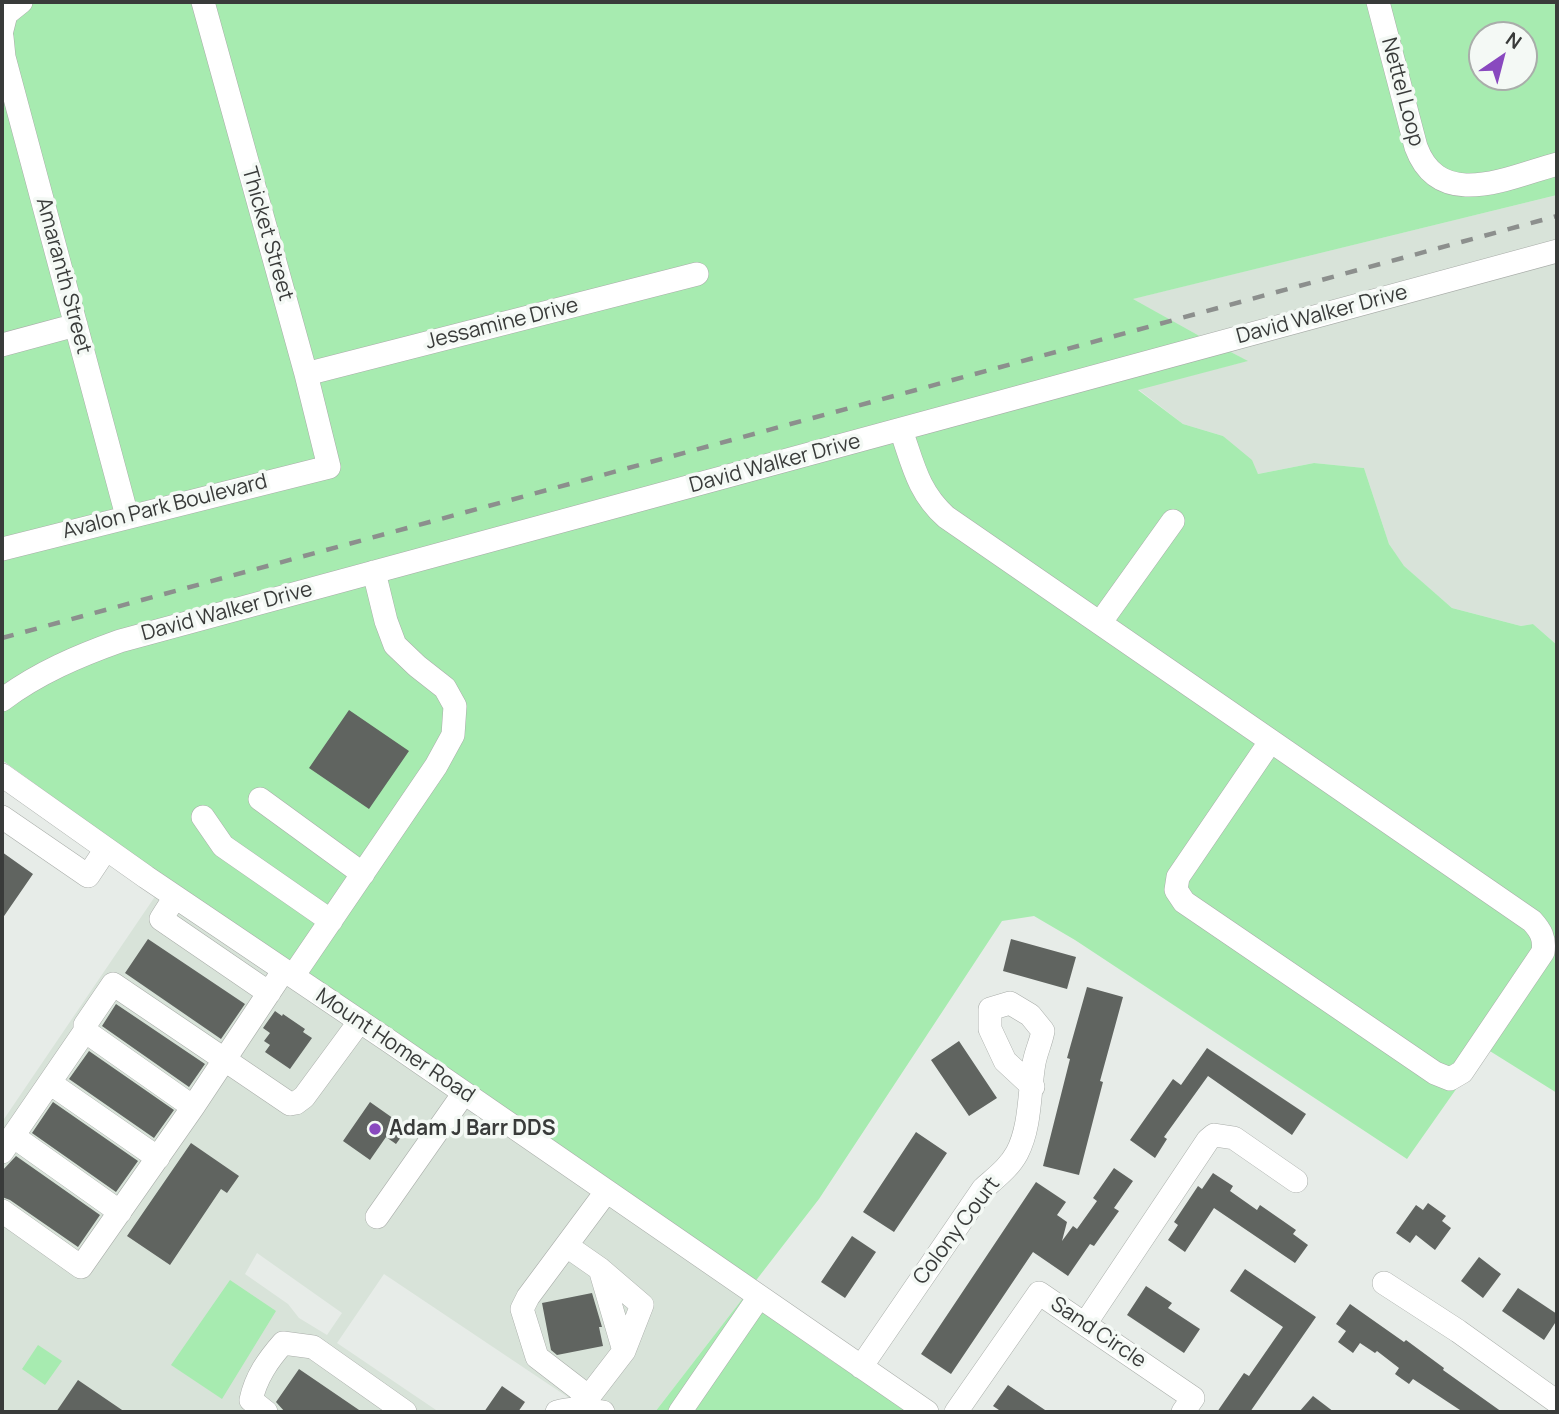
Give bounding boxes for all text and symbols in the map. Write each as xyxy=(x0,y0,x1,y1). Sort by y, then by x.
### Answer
north arrow xyxy=(1468,21,1538,91)
text: N xyxy=(1501,26,1527,55)
street label: Nettel Loop xyxy=(1375,35,1429,149)
street label: Thicket Street xyxy=(236,164,298,304)
street label: Amaranth Street xyxy=(30,195,96,357)
street label: David Walker Drive xyxy=(1234,280,1410,350)
street label: Jessamine Drive xyxy=(423,293,581,355)
street label: David Walker Drive xyxy=(687,429,863,499)
street label: Avalon Park Boulevard xyxy=(60,469,270,545)
street label: David Walker Drive xyxy=(139,577,315,647)
street label: Mount Homer Road xyxy=(311,984,479,1108)
place label: Adam J Barr DDS xyxy=(389,1116,555,1142)
marker: Adam J Barr DDS xyxy=(367,1121,383,1137)
street label: Colony Court xyxy=(908,1172,1006,1290)
street label: Sand Circle xyxy=(1046,1292,1150,1374)

